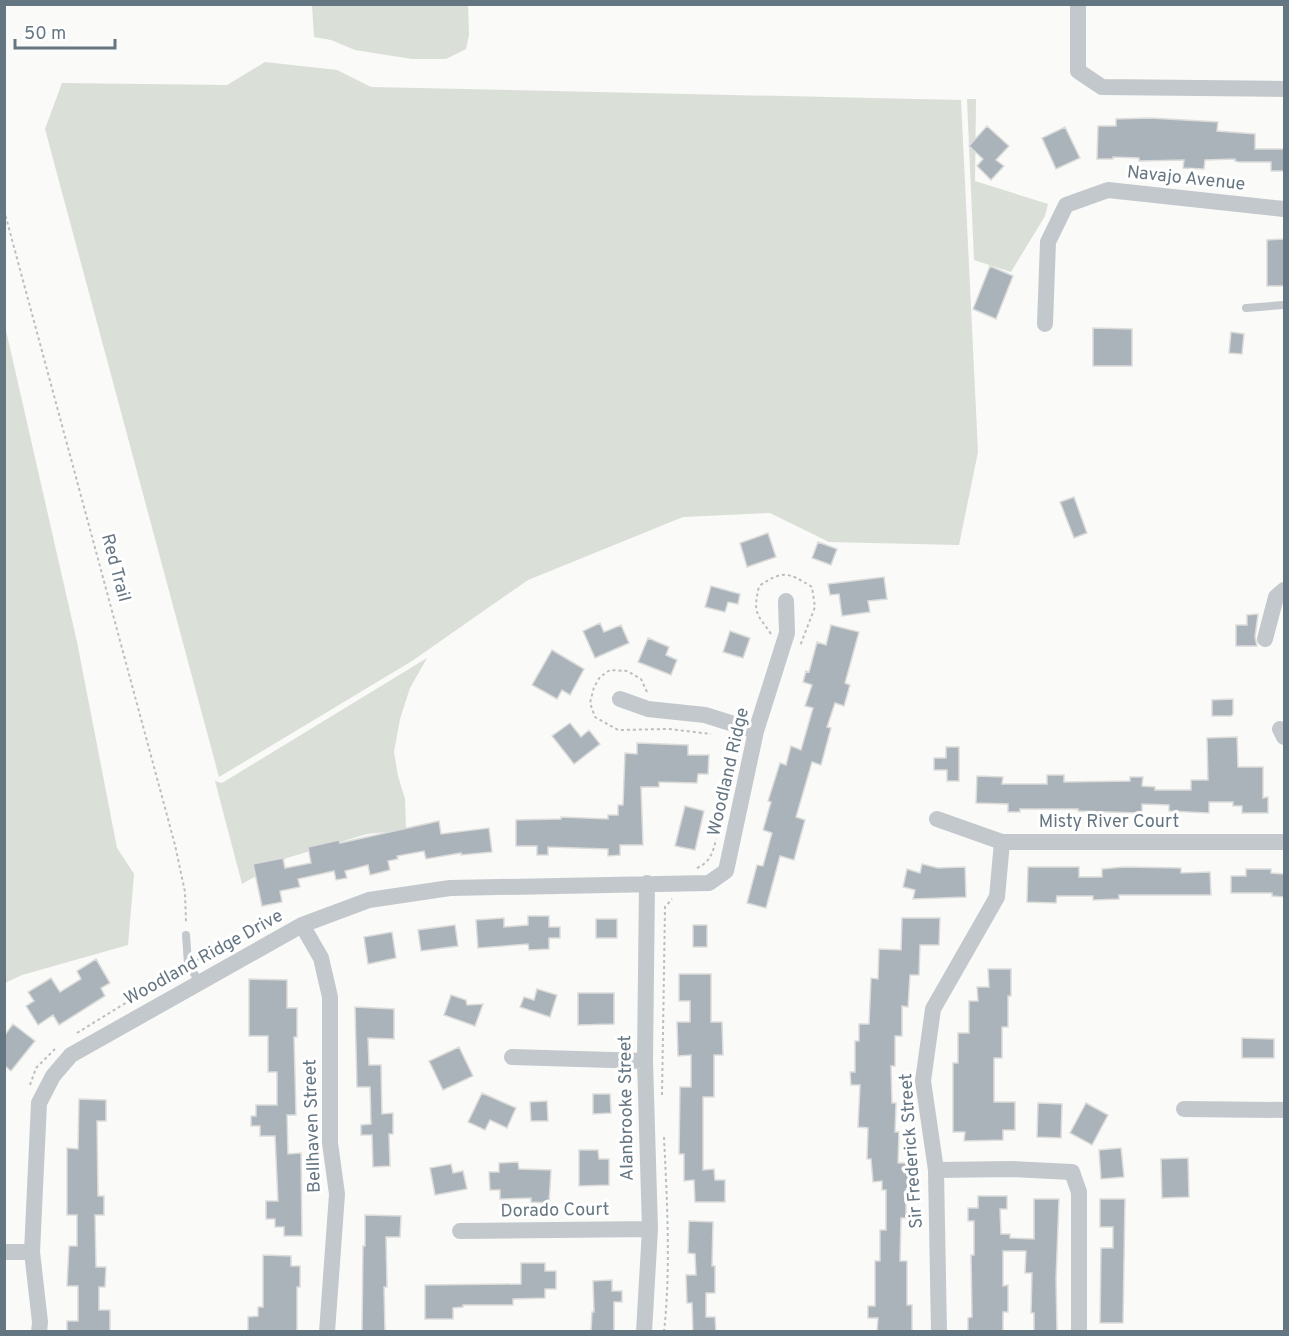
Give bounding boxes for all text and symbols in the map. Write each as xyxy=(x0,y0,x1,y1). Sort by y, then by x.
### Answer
scale bar xyxy=(15,12,116,50)
text: 50 m xyxy=(24,23,66,46)
street label: Navajo Avenue xyxy=(1126,161,1246,197)
street label: Red Trail xyxy=(95,531,135,605)
street label: Woodland Ridge xyxy=(703,706,755,838)
street label: Misty River Court xyxy=(1039,811,1179,834)
street label: Woodland Ridge Drive xyxy=(121,905,287,1011)
street label: Alanbrooke Street xyxy=(614,1035,640,1181)
street label: Bellhaven Street xyxy=(299,1059,327,1193)
street label: Sir Frederick Street xyxy=(895,1073,929,1229)
street label: Dorado Court xyxy=(500,1199,610,1223)

